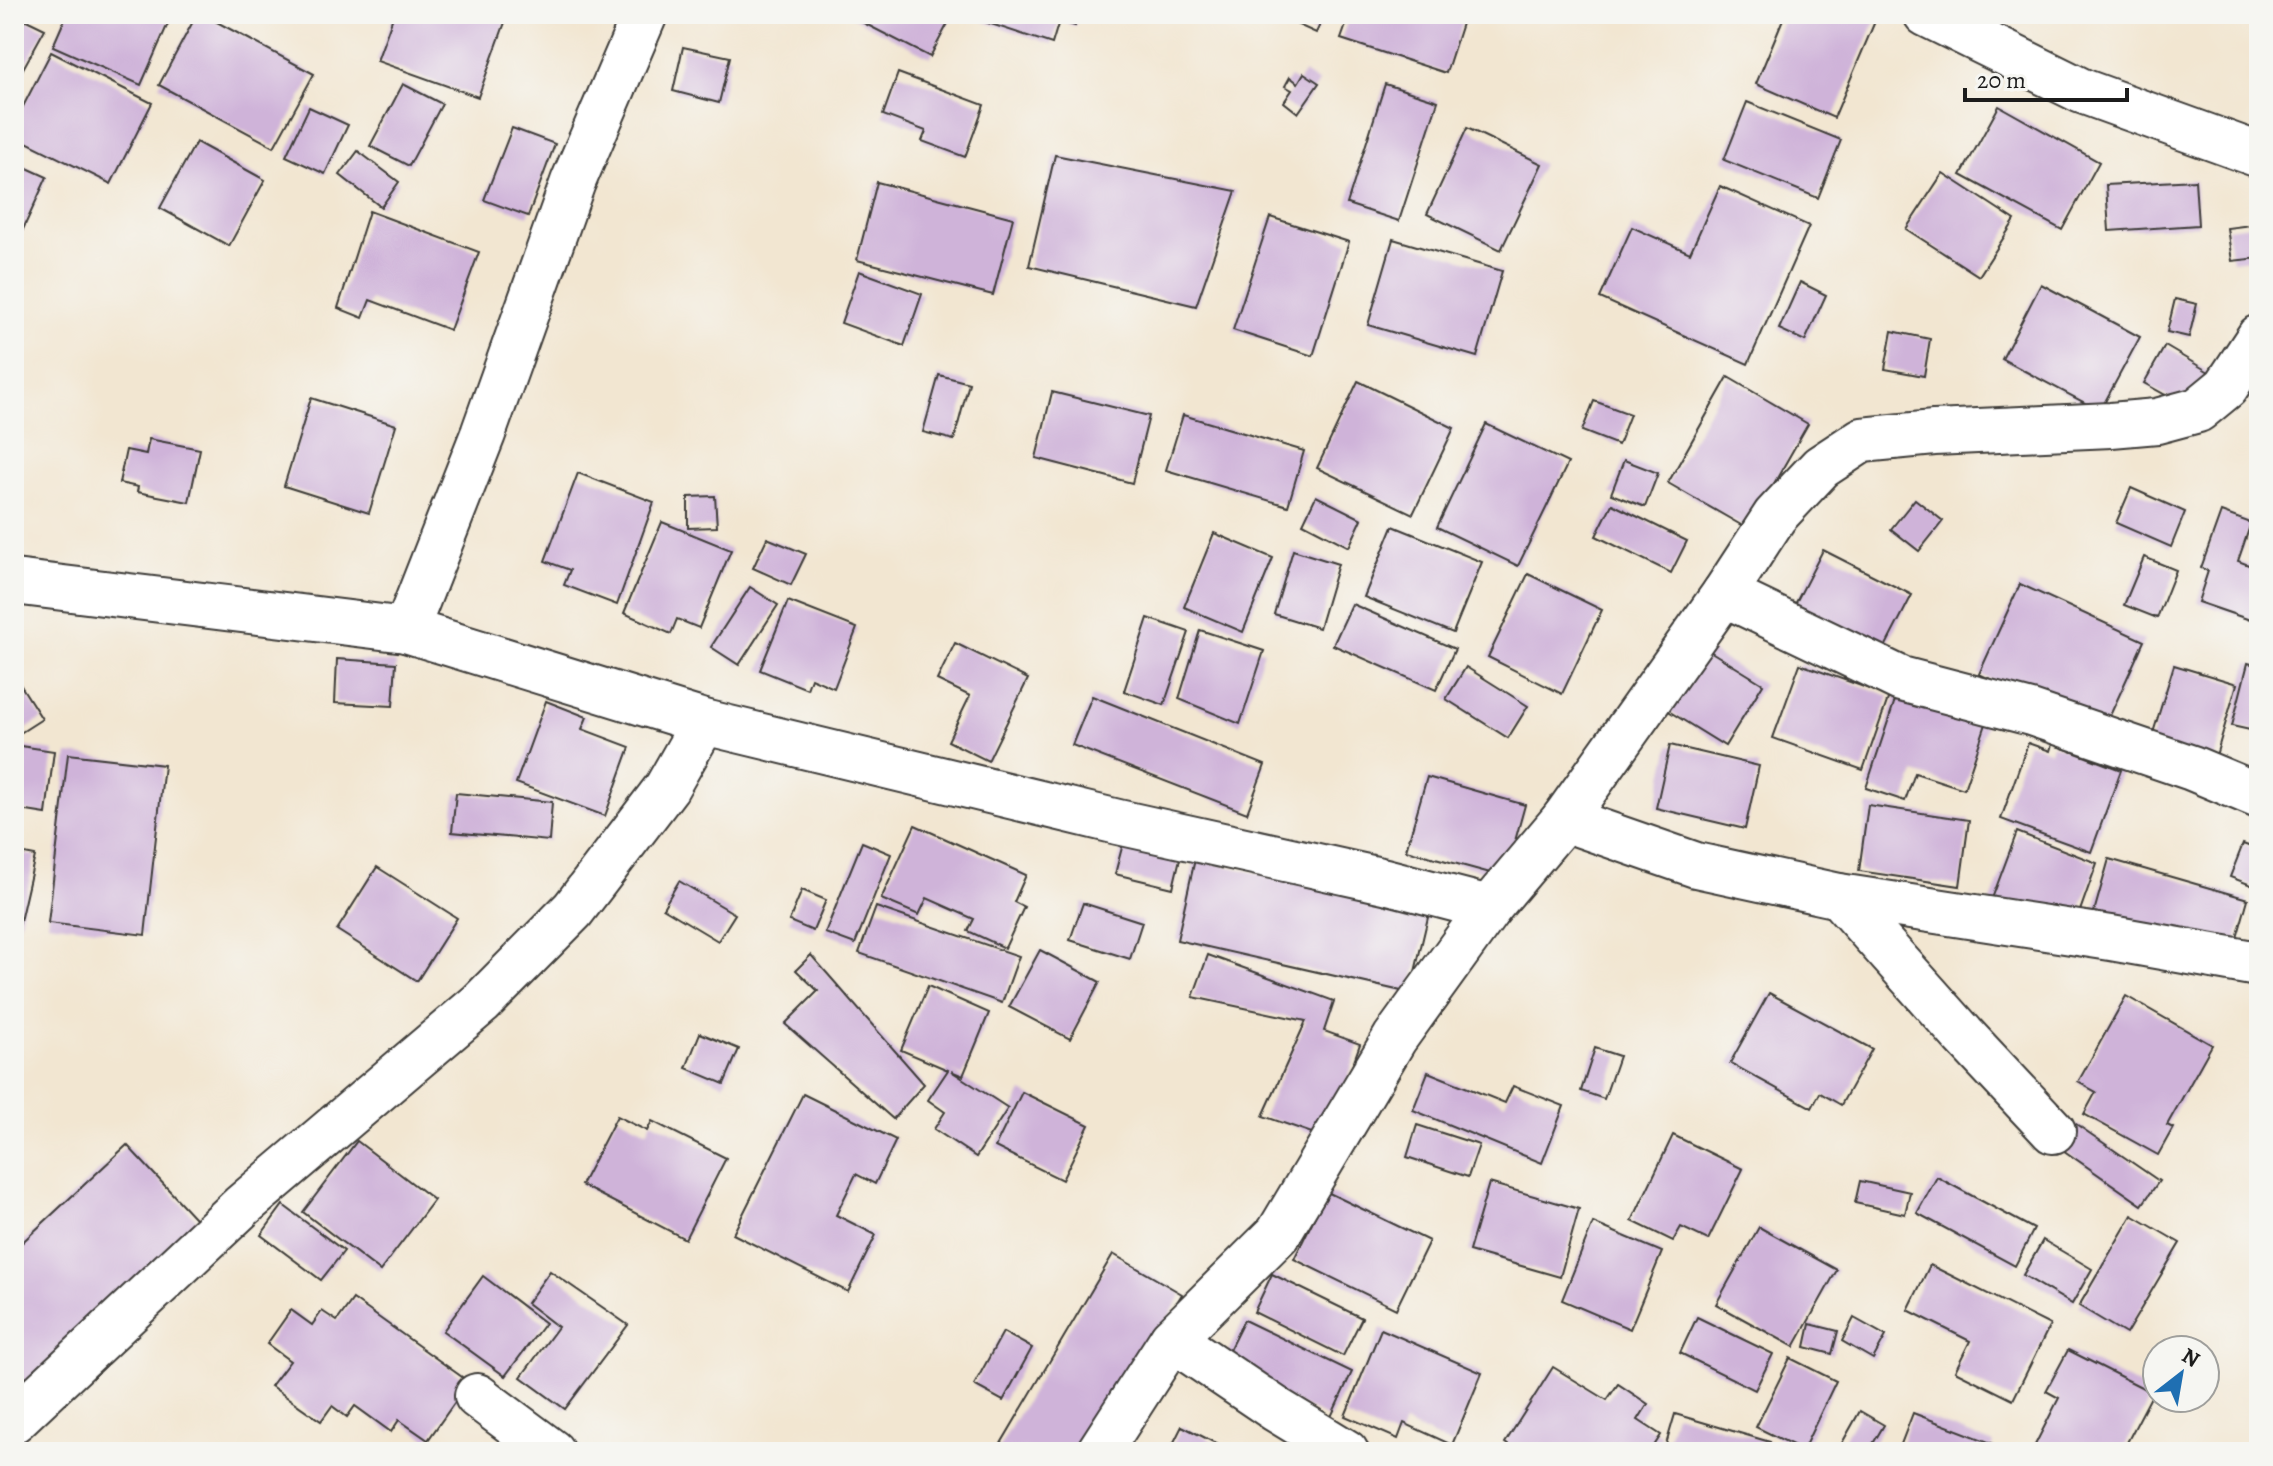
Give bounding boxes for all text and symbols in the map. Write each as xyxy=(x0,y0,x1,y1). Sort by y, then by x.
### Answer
scale bar xyxy=(1965,52,2127,102)
text: 20 m xyxy=(1977,64,2026,96)
north arrow xyxy=(2141,1334,2221,1414)
text: N xyxy=(2176,1341,2205,1375)

